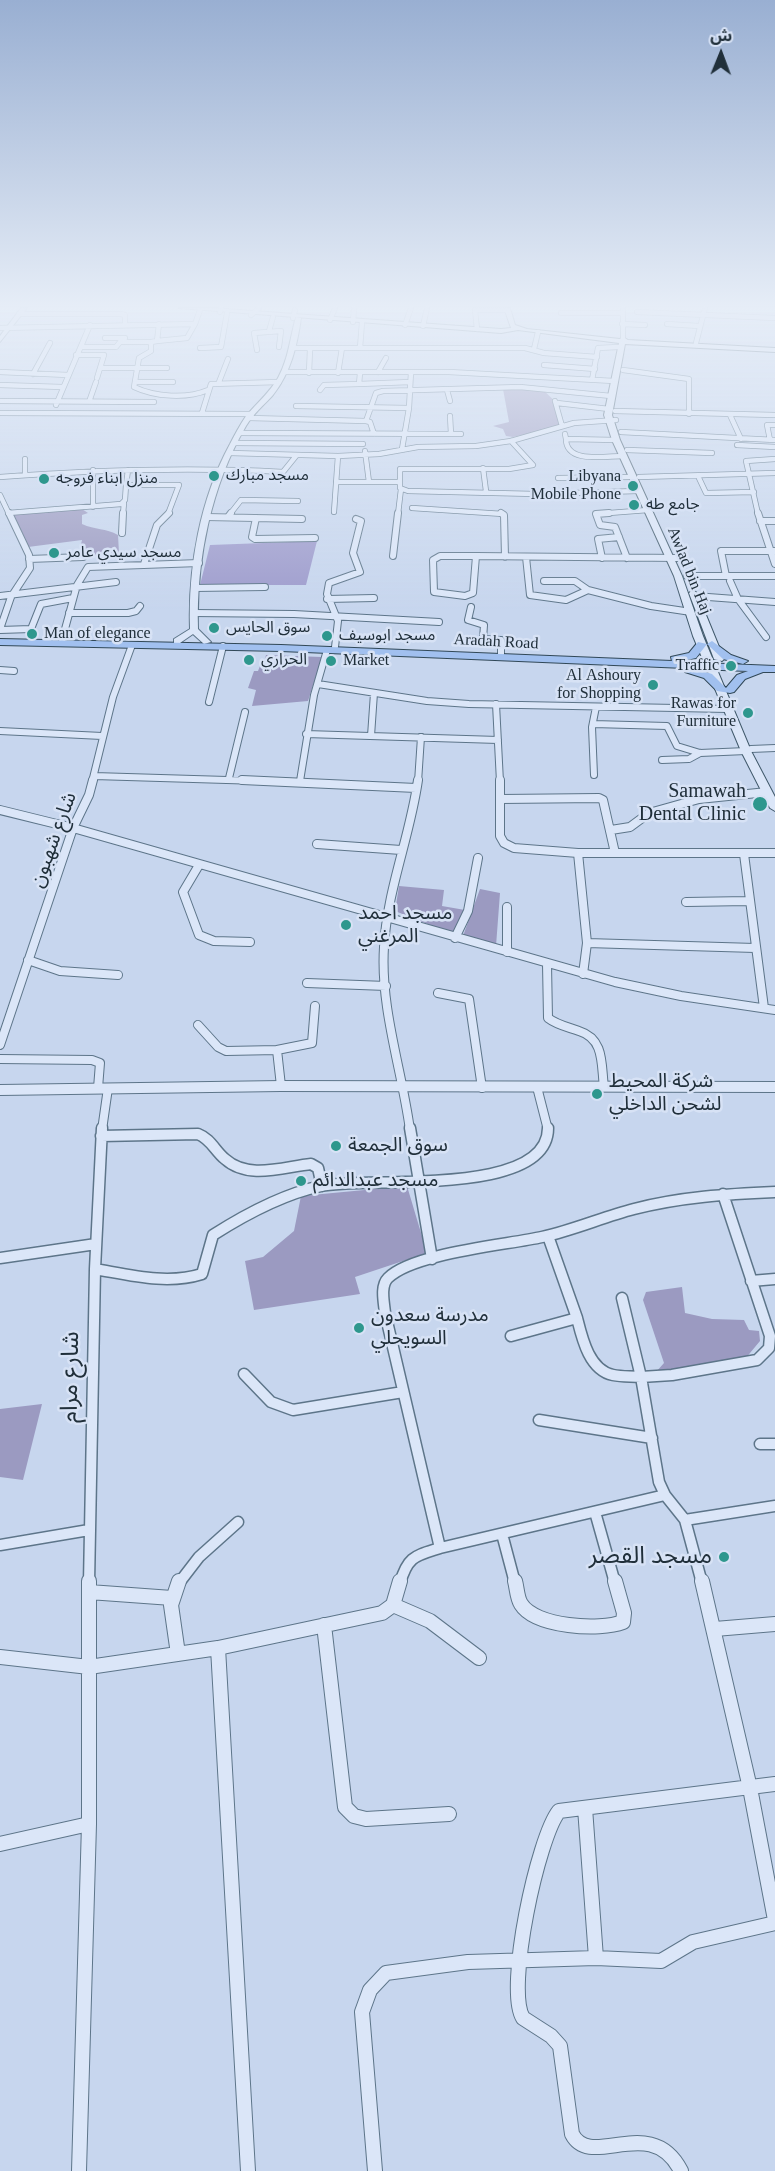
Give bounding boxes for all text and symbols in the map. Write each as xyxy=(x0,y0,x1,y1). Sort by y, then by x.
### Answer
north arrow xyxy=(691,24,751,84)
text: ش xyxy=(710,27,732,44)
place label: مسجد مبارك xyxy=(226,466,309,486)
place label: Libyana Mobile Phone xyxy=(531,467,621,505)
place label: منزل ابناء فروجه xyxy=(56,469,158,489)
marker: مسجد مبارك xyxy=(207,469,221,483)
marker: منزل ابناء فروجه xyxy=(37,472,51,486)
marker: Libyana Mobile Phone xyxy=(626,479,640,493)
place label: جامع طه xyxy=(646,495,700,515)
marker: جامع طه xyxy=(627,498,641,512)
street label: Awlad bin Haj xyxy=(663,524,715,618)
place label: مسجد سيدي عامر xyxy=(66,543,181,563)
marker: مسجد سيدي عامر xyxy=(47,546,61,560)
place label: سوق الحايس xyxy=(226,618,310,638)
marker: سوق الحايس xyxy=(207,621,221,635)
place label: Man of elegance xyxy=(44,624,151,644)
place label: مسجد ابوسيف xyxy=(339,626,435,646)
marker: Man of elegance xyxy=(25,627,39,641)
marker: مسجد ابوسيف xyxy=(320,629,334,643)
street label: Aradah Road xyxy=(453,630,539,654)
place label: الحراري xyxy=(261,650,307,670)
place label: Market xyxy=(343,651,389,671)
marker: الحراري xyxy=(242,653,256,667)
marker: Market xyxy=(324,654,338,668)
place label: Traffic xyxy=(675,656,719,676)
marker: Traffic xyxy=(724,659,738,673)
place label: Al Ashoury for Shopping xyxy=(557,666,641,704)
marker: Al Ashoury for Shopping xyxy=(646,678,660,692)
place label: Rawas for Furniture xyxy=(671,694,736,732)
marker: Rawas for Furniture xyxy=(741,706,755,720)
place label: Samawah Dental Clinic xyxy=(639,780,746,827)
street label: شارع شهبون xyxy=(26,789,82,891)
marker: Samawah Dental Clinic xyxy=(751,795,769,813)
place label: مسجد احمد المرغني xyxy=(358,902,453,949)
marker: مسجد احمد المرغني xyxy=(339,918,353,932)
place label: شركة المحيط لشحن الداخلي xyxy=(609,1070,721,1117)
marker: شركة المحيط لشحن الداخلي xyxy=(590,1087,604,1101)
place label: سوق الجمعة xyxy=(348,1134,448,1158)
marker: سوق الجمعة xyxy=(329,1139,343,1153)
place label: مسجد عبدالدائم xyxy=(313,1169,438,1193)
marker: مسجد عبدالدائم xyxy=(294,1174,308,1188)
place label: مدرسة سعدون السويحلي xyxy=(371,1304,489,1351)
marker: مدرسة سعدون السويحلي xyxy=(352,1321,366,1335)
street label: شارع مرام xyxy=(56,1331,86,1423)
place label: مسجد القصر xyxy=(589,1543,712,1571)
marker: مسجد القصر xyxy=(717,1550,731,1564)

